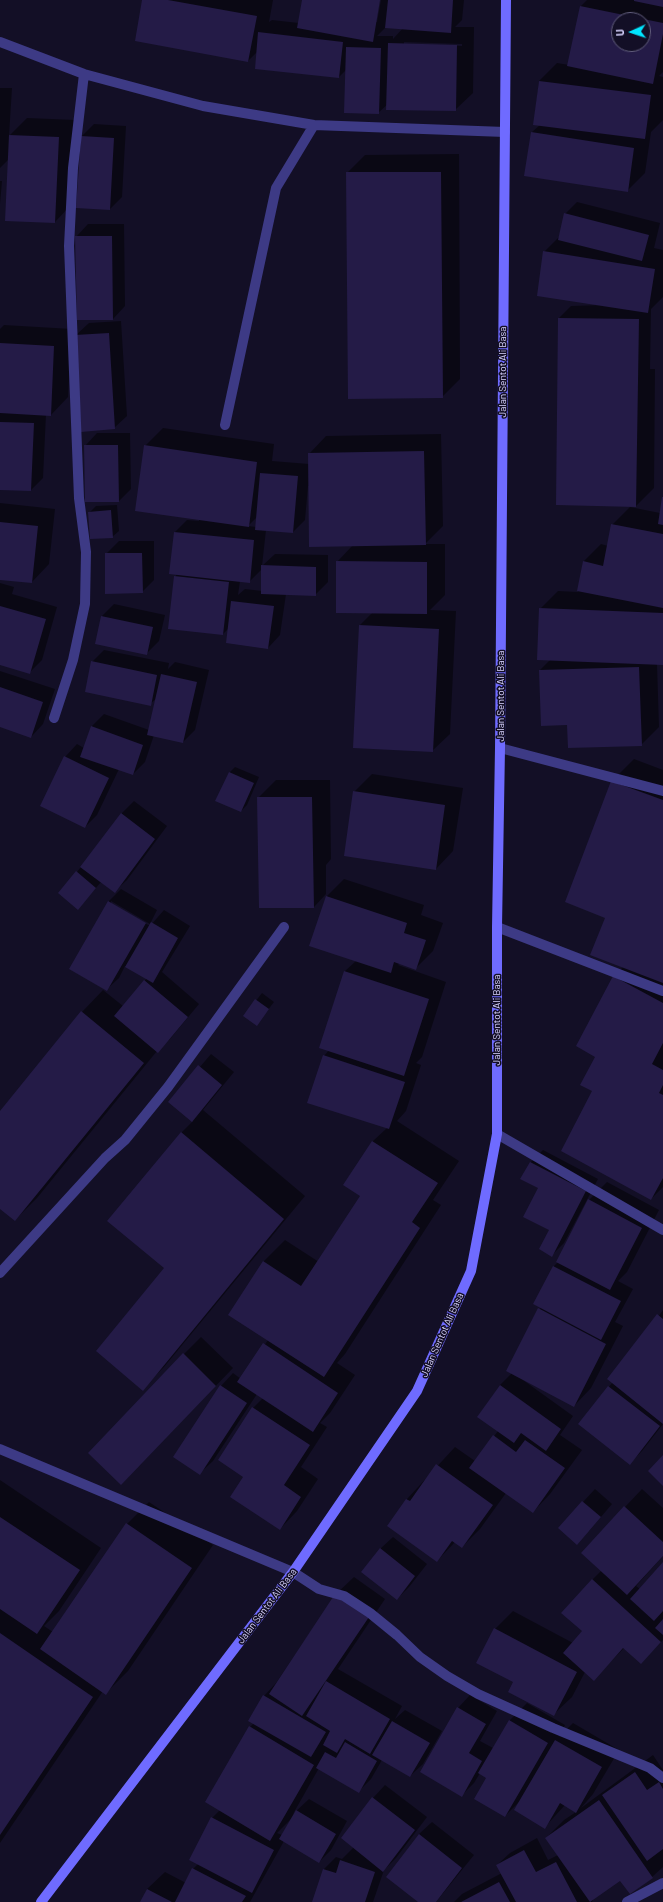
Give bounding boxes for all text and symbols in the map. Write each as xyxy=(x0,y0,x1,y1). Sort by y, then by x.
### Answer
north arrow xyxy=(611,12,651,52)
text: U xyxy=(613,29,626,36)
street label: Jalan Sentot Ali Basa xyxy=(497,327,509,417)
street label: Jalan Sentot Ali Basa xyxy=(495,651,507,741)
street label: Jalan Sentot Ali Basa xyxy=(491,975,503,1065)
street label: Jalan Sentot Ali Basa xyxy=(418,1291,466,1379)
street label: Jalan Sentot Ali Basa xyxy=(235,1566,299,1646)

